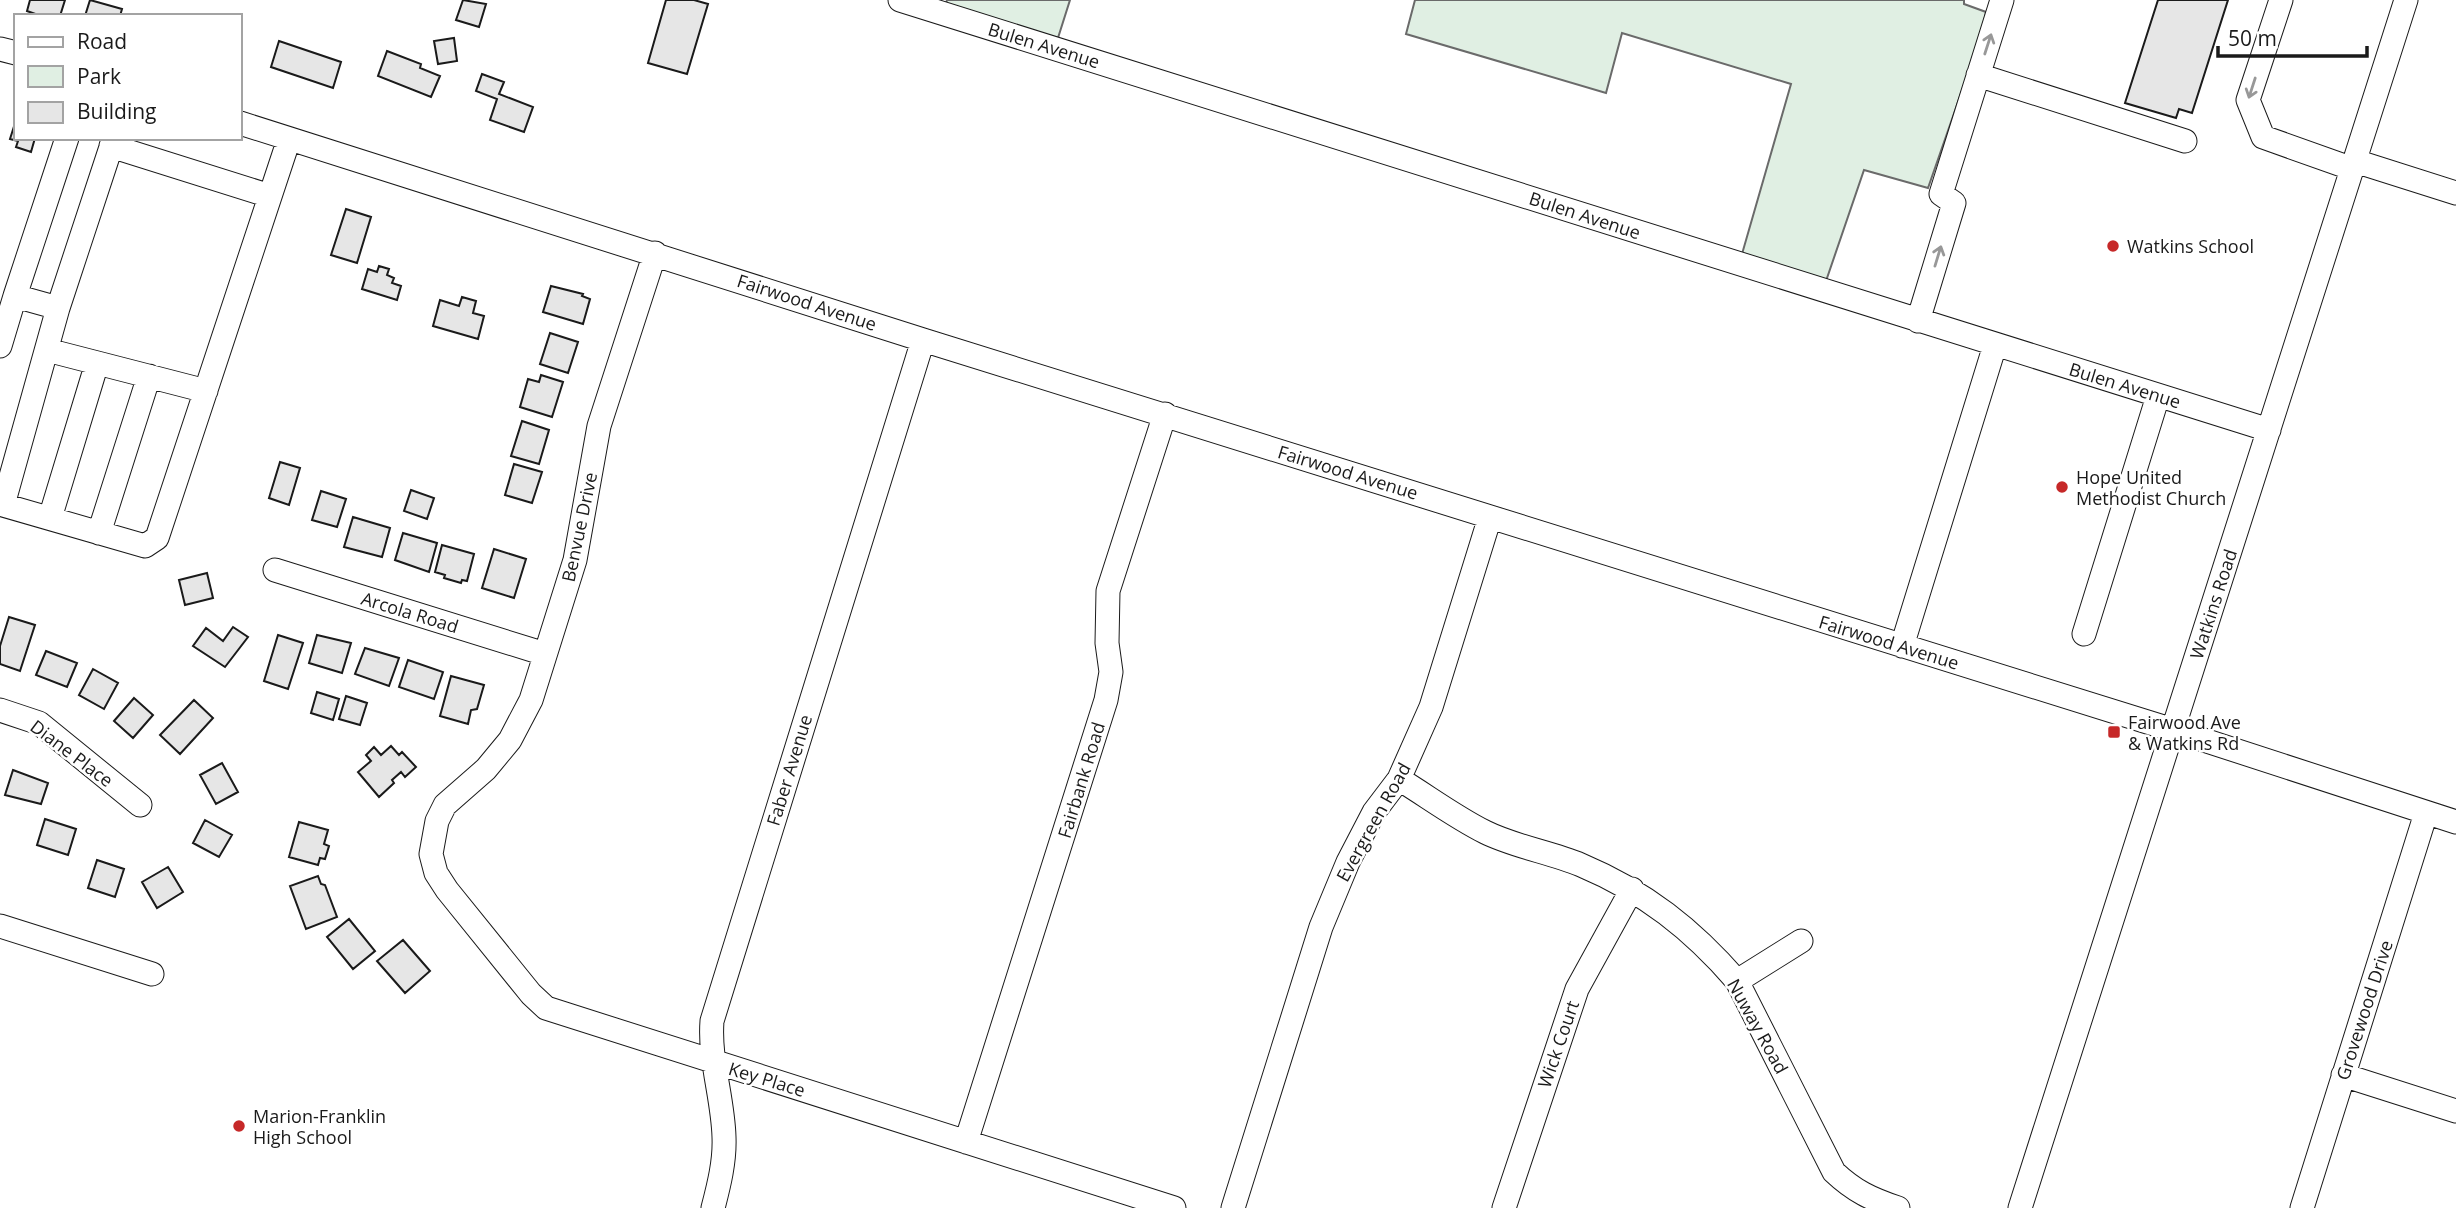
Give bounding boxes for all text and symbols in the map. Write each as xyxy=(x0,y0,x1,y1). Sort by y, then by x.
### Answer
legend xyxy=(14,14,242,140)
scale bar xyxy=(2218,14,2367,58)
street label: Bulen Avenue xyxy=(985,17,1103,73)
text: 50 m xyxy=(2228,24,2277,52)
text: Road xyxy=(77,27,127,55)
one-way arrow xyxy=(1983,34,1995,56)
text: Park xyxy=(77,62,121,90)
one-way arrow xyxy=(2245,77,2258,99)
text: Building xyxy=(77,97,156,125)
street label: Bulen Avenue xyxy=(1526,186,1644,244)
place label: Watkins School xyxy=(2127,234,2254,258)
marker: Watkins School xyxy=(2105,238,2121,254)
one-way arrow xyxy=(1932,245,1945,267)
street label: Fairwood Avenue xyxy=(734,268,880,336)
street label: Bulen Avenue xyxy=(2066,357,2184,413)
street label: Fairwood Avenue xyxy=(1275,439,1421,505)
place label: Hope United Methodist Church xyxy=(2076,465,2226,510)
street label: Benvue Drive xyxy=(556,470,602,584)
marker: Hope United Methodist Church xyxy=(2054,479,2070,495)
street label: Watkins Road xyxy=(2184,546,2242,662)
street label: Arcola Road xyxy=(358,586,462,638)
street label: Fairwood Avenue xyxy=(1816,609,1962,675)
place label: Fairwood Ave & Watkins Rd xyxy=(2128,710,2241,755)
street label: Faber Avenue xyxy=(761,711,817,829)
street label: Diane Place xyxy=(26,714,118,792)
street label: Fairbank Road xyxy=(1052,719,1110,841)
marker: Fairwood Ave & Watkins Rd xyxy=(2106,724,2122,740)
street label: Evergreen Road xyxy=(1330,758,1416,886)
street label: Grovewood Drive xyxy=(2330,937,2398,1083)
street label: Nuway Road xyxy=(1722,974,1794,1078)
street label: Wick Court xyxy=(1532,997,1584,1091)
street label: Key Place xyxy=(726,1056,808,1102)
place label: Marion-Franklin High School xyxy=(253,1104,386,1149)
marker: Marion-Franklin High School xyxy=(231,1118,247,1134)

